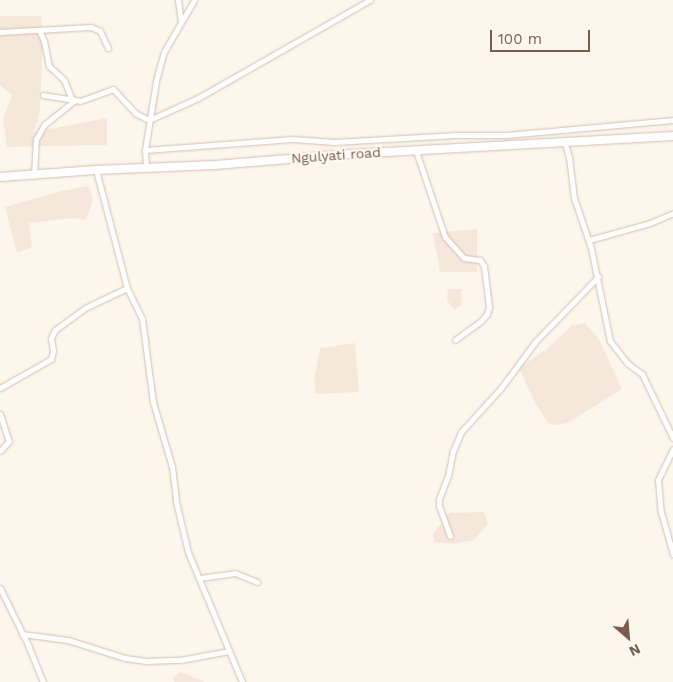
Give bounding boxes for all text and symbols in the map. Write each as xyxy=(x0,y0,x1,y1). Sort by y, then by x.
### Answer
scale bar xyxy=(493,20,593,52)
text: 100 m xyxy=(498,30,542,48)
street label: Ngulyati road xyxy=(291,143,381,167)
north arrow xyxy=(603,612,653,662)
text: N xyxy=(627,641,643,660)

